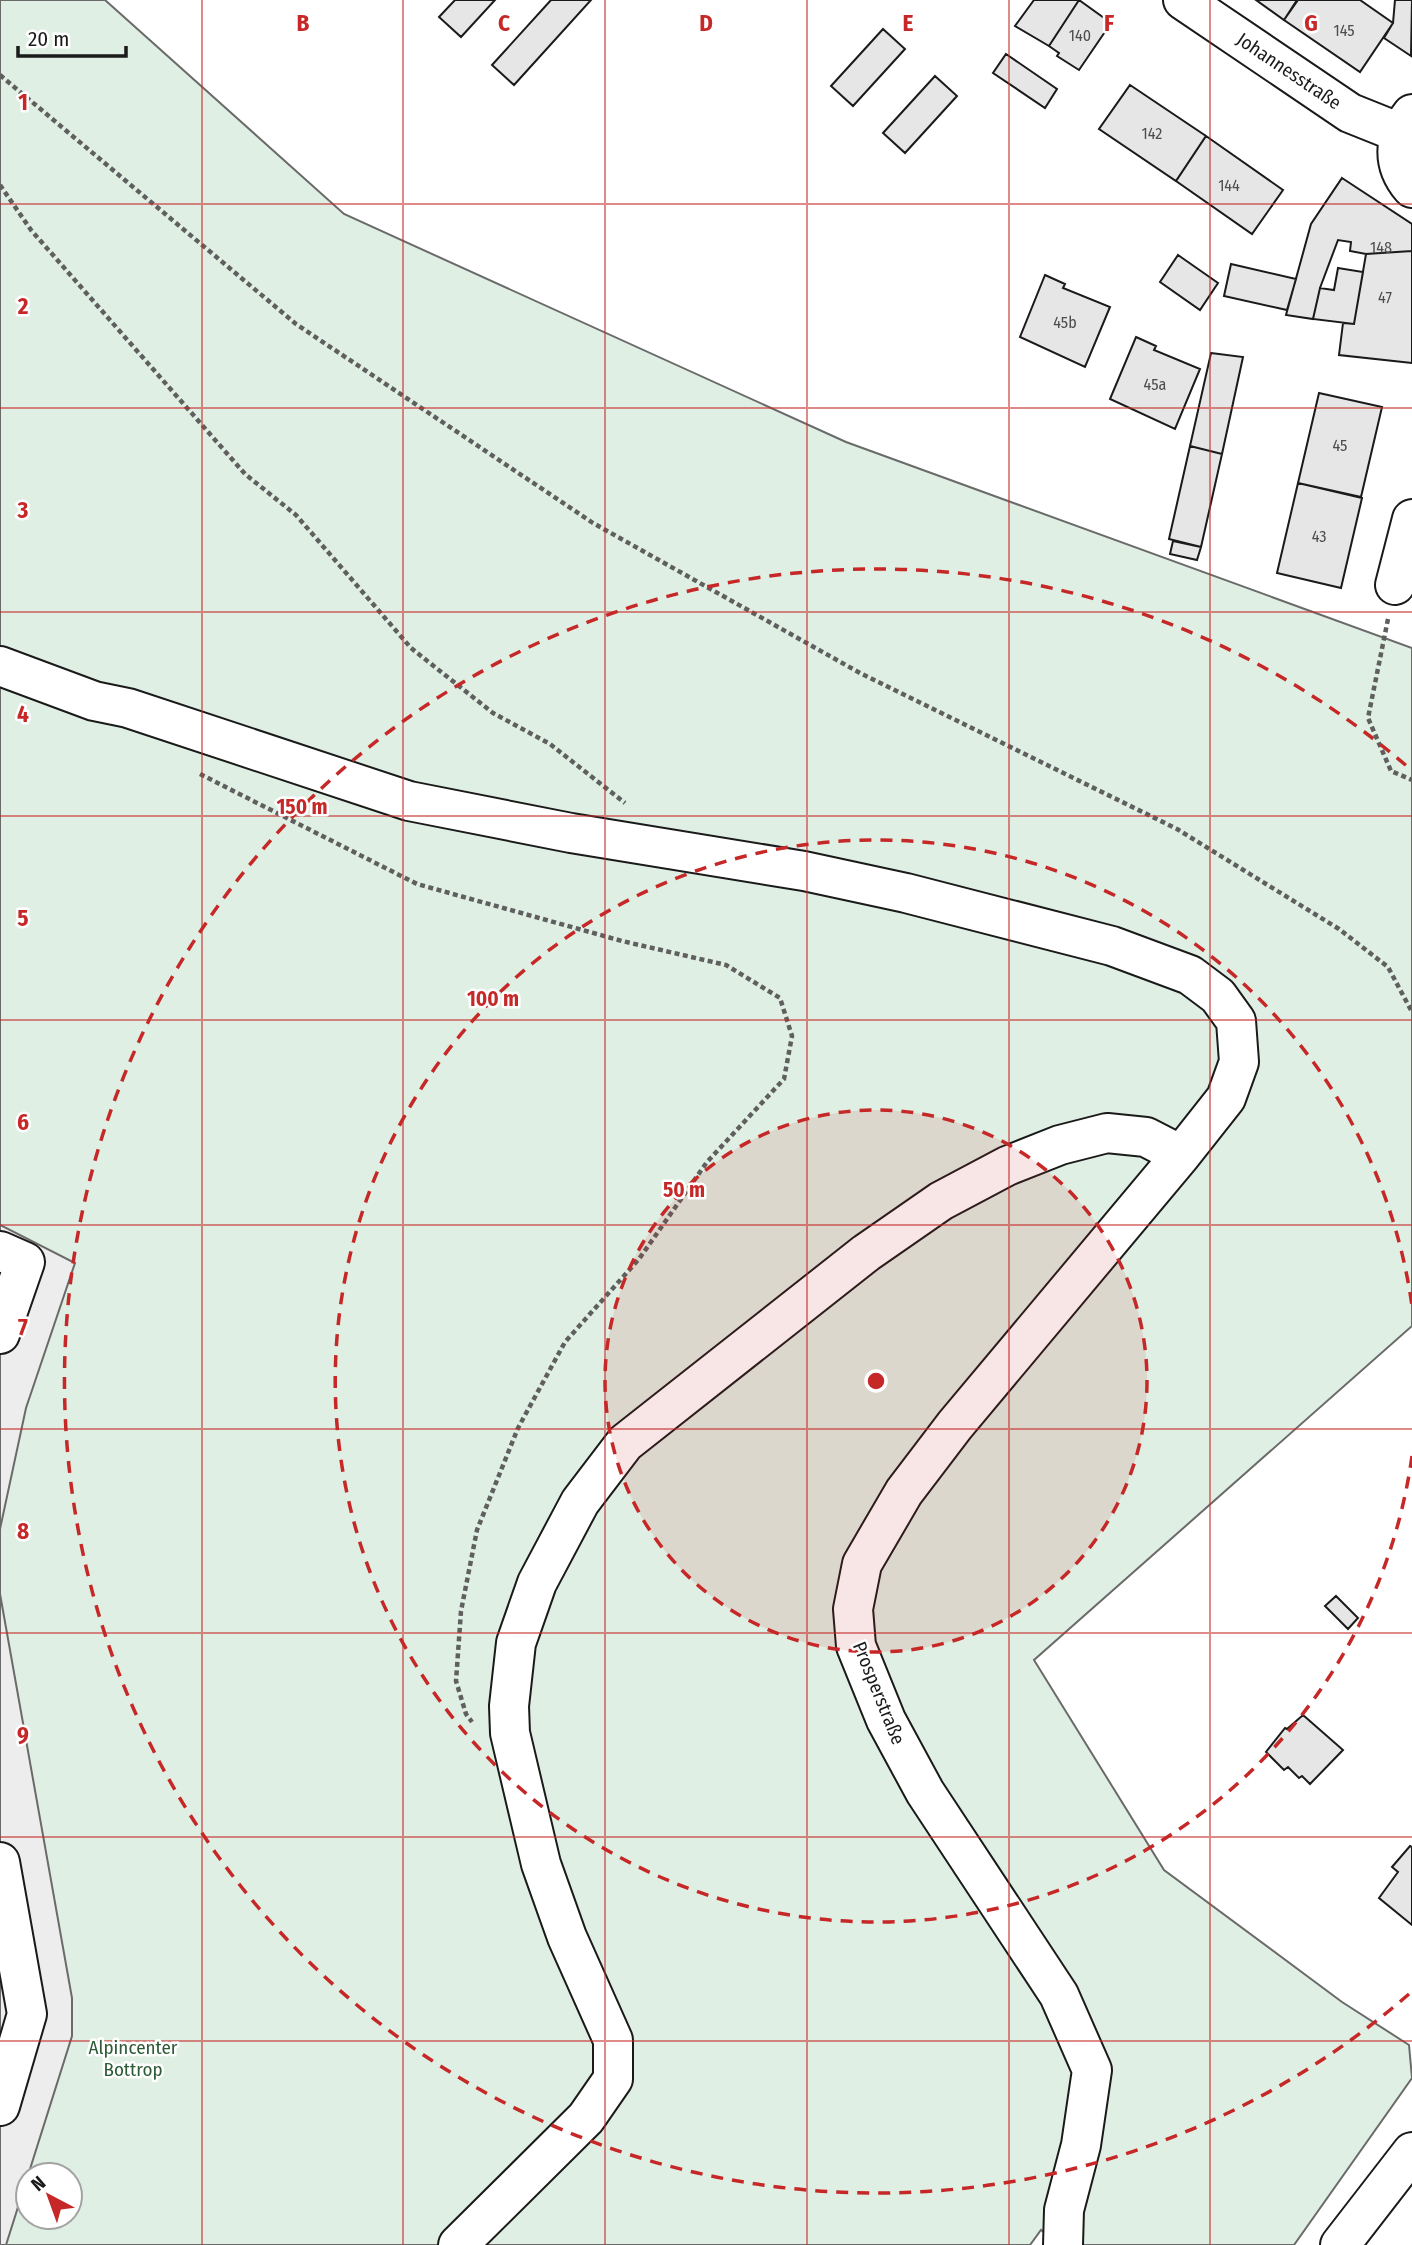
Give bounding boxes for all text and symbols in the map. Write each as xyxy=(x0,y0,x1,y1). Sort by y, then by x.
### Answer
text: B xyxy=(297,9,310,37)
text: C xyxy=(498,9,510,37)
text: D xyxy=(699,9,713,37)
text: E xyxy=(903,9,914,37)
text: F xyxy=(1104,9,1114,37)
text: G xyxy=(1304,9,1318,37)
scale bar xyxy=(18,14,126,58)
house number: 145 xyxy=(1333,21,1355,40)
text: 20 m xyxy=(28,26,69,52)
house number: 140 xyxy=(1069,26,1091,45)
street label: Johannesstraße xyxy=(1232,28,1346,114)
text: 1 xyxy=(18,88,28,116)
house number: 142 xyxy=(1142,124,1162,143)
house number: 144 xyxy=(1218,176,1240,195)
house number: 148 xyxy=(1370,238,1392,257)
house number: 47 xyxy=(1378,288,1392,307)
text: 2 xyxy=(17,292,29,320)
house number: 45b xyxy=(1053,313,1077,332)
house number: 45a xyxy=(1144,375,1167,394)
house number: 45 xyxy=(1333,436,1347,455)
text: 3 xyxy=(17,496,29,524)
house number: 43 xyxy=(1312,527,1326,546)
text: 4 xyxy=(17,700,29,728)
text: 150 m xyxy=(276,794,328,820)
text: 5 xyxy=(17,904,29,932)
text: 100 m xyxy=(467,986,519,1012)
text: 6 xyxy=(17,1108,29,1136)
text: 50 m xyxy=(663,1177,705,1203)
text: 7 xyxy=(18,1313,28,1341)
centre of rings xyxy=(864,1369,888,1393)
text: 8 xyxy=(17,1517,29,1545)
street label: Prosperstraße xyxy=(848,1638,910,1748)
text: 9 xyxy=(17,1721,29,1749)
park label: Alpincenter Bottrop xyxy=(88,2036,178,2081)
north arrow xyxy=(14,2161,84,2231)
text: N xyxy=(26,2171,50,2196)

